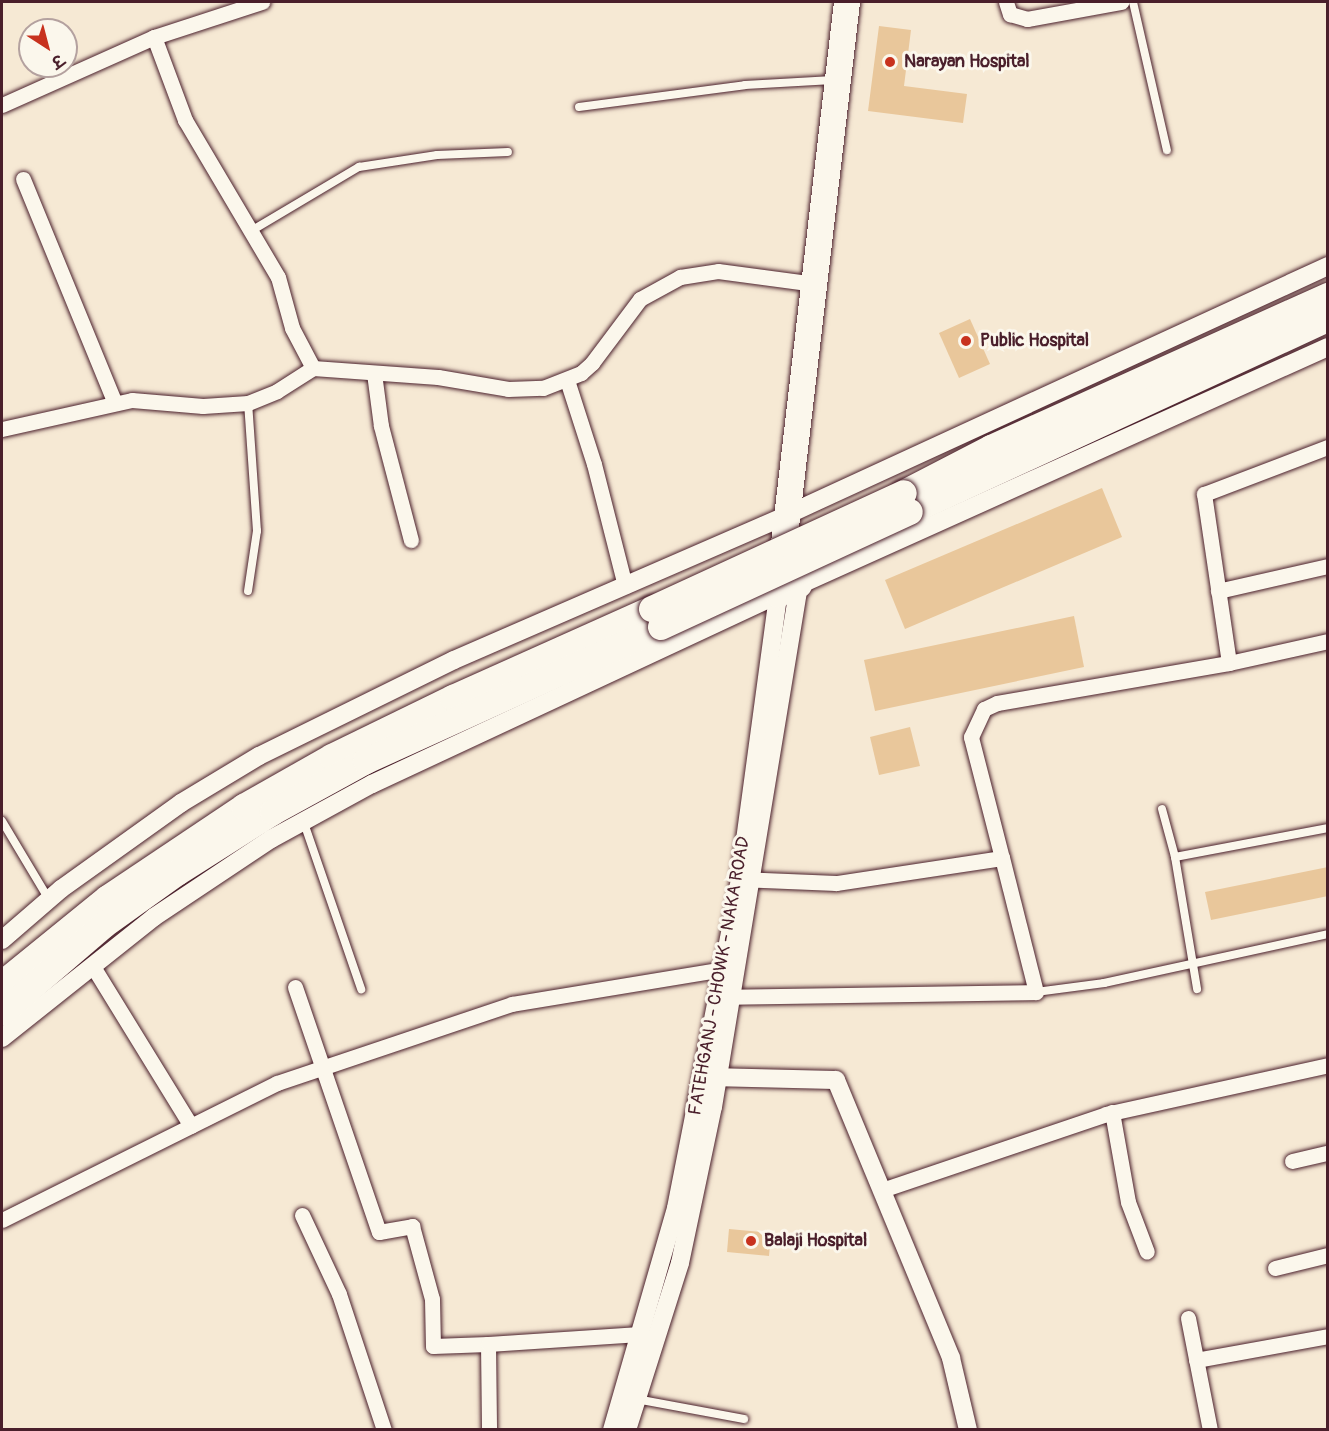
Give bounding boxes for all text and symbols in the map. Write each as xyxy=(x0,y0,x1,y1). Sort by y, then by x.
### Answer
north arrow xyxy=(18,18,78,78)
text: उ xyxy=(47,50,68,72)
place label: Narayan Hospital xyxy=(904,51,1030,73)
marker: Narayan Hospital xyxy=(881,53,899,71)
place label: Public Hospital xyxy=(980,330,1089,352)
marker: Public Hospital xyxy=(957,332,975,350)
street label: FATEHGANJ - CHOWK - NAKA ROAD xyxy=(685,835,755,1117)
place label: Balaji Hospital xyxy=(764,1230,867,1252)
marker: Balaji Hospital xyxy=(742,1232,760,1250)

